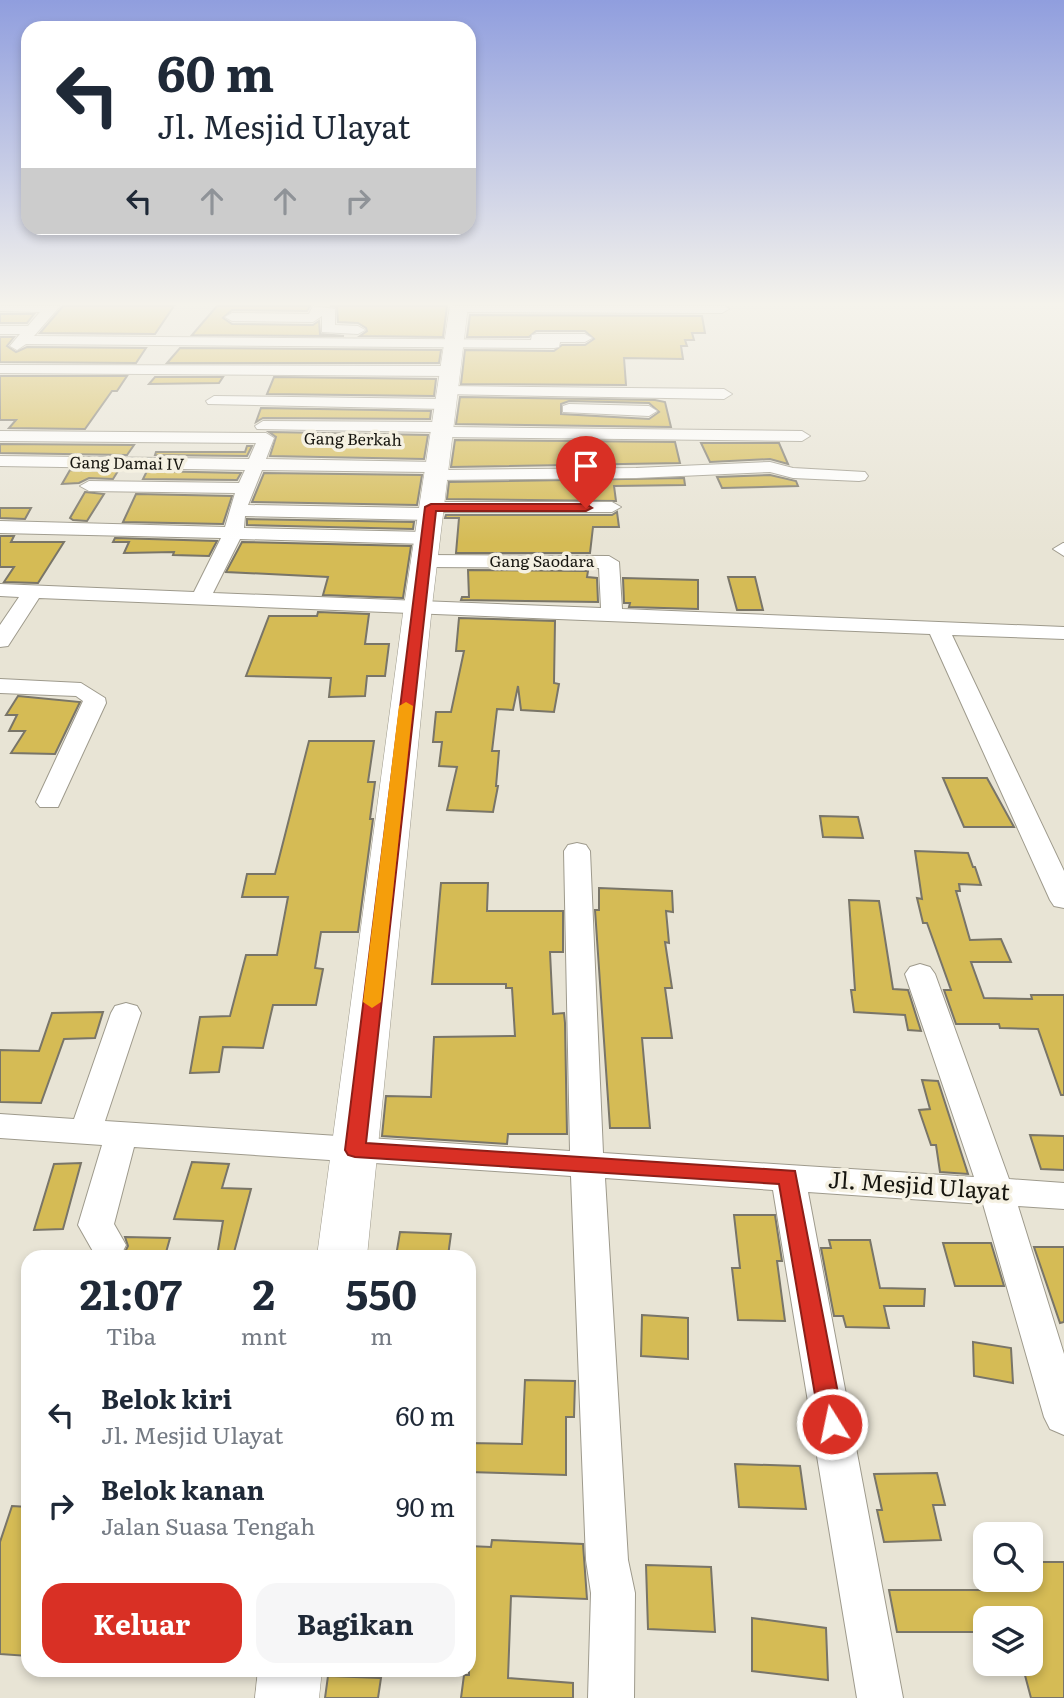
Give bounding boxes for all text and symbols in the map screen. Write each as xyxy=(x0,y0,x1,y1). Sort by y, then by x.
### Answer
text: 60 m xyxy=(157,34,274,107)
icon: left xyxy=(42,49,133,140)
text: Jl. Mesjid Ulayat xyxy=(157,101,410,149)
icon: left xyxy=(120,182,158,220)
icon: ahead xyxy=(193,182,231,220)
icon: ahead xyxy=(266,182,304,220)
icon: right xyxy=(339,182,377,220)
street label: Gang Berkah xyxy=(304,425,403,451)
pin xyxy=(556,436,616,508)
icon: arrive xyxy=(567,447,605,485)
street label: Gang Damai IV xyxy=(69,449,185,475)
street label: Gang Saodara xyxy=(490,548,595,572)
street label: Jl. Mesjid Ulayat xyxy=(827,1161,1012,1207)
text: 21:07 xyxy=(80,1261,182,1323)
text: 2 xyxy=(252,1261,275,1323)
text: 550 xyxy=(346,1261,417,1323)
text: Tiba xyxy=(106,1318,156,1352)
text: mnt xyxy=(241,1318,287,1352)
text: m xyxy=(370,1318,393,1352)
text: Belok kiri xyxy=(101,1378,232,1417)
position arrow xyxy=(795,1387,869,1461)
text: 60 m xyxy=(396,1395,455,1434)
icon: left xyxy=(42,1396,80,1434)
text: Jl. Mesjid Ulayat xyxy=(101,1417,283,1451)
text: Belok kanan xyxy=(101,1469,265,1508)
text: 90 m xyxy=(396,1486,455,1525)
icon: right xyxy=(42,1487,80,1525)
text: Jalan Suasa Tengah xyxy=(101,1508,315,1542)
map controls xyxy=(973,1522,1043,1676)
button: search xyxy=(973,1522,1043,1592)
button: Keluar xyxy=(42,1583,242,1663)
button: Bagikan xyxy=(256,1583,455,1663)
button: layers xyxy=(973,1606,1043,1676)

